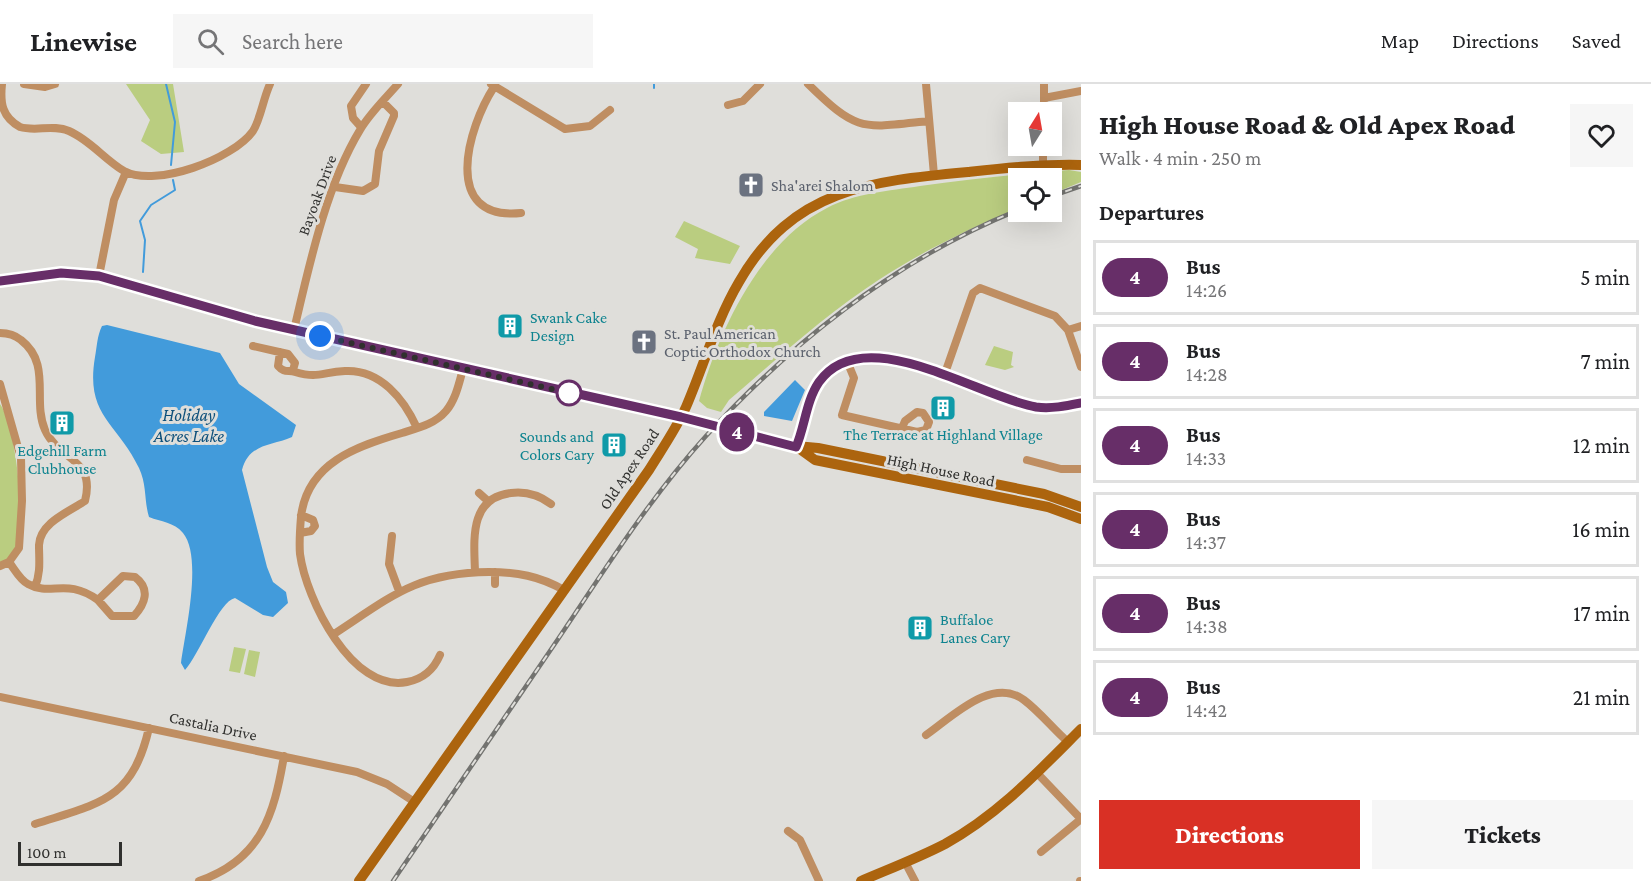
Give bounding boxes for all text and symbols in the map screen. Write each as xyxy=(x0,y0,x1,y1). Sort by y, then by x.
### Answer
search box xyxy=(173,14,593,68)
icon: search xyxy=(194,25,227,58)
text: Linewise xyxy=(30,26,137,57)
text: Search here xyxy=(242,29,343,54)
text: Map xyxy=(1381,29,1419,53)
text: Directions xyxy=(1452,29,1539,53)
text: Saved xyxy=(1572,29,1621,53)
north arrow xyxy=(1008,102,1062,156)
map controls xyxy=(1008,102,1062,222)
button: heart xyxy=(1570,104,1633,167)
text: High House Road & Old Apex Road xyxy=(1099,109,1515,140)
text: Walk · 4 min · 250 m xyxy=(1099,147,1261,169)
street label: Bayoak Drive xyxy=(295,153,340,238)
button: locate xyxy=(1008,168,1062,222)
church icon: Sha'arei Shalom xyxy=(736,170,766,200)
place label: Sha'arei Shalom xyxy=(771,177,874,194)
text: Departures xyxy=(1099,200,1204,225)
text: Bus xyxy=(1186,254,1220,279)
text: 4 xyxy=(1129,265,1141,289)
text: 5 min xyxy=(1580,265,1630,290)
text: 14:26 xyxy=(1186,279,1227,301)
place label: Swank Cake Design xyxy=(530,309,607,345)
building icon: Swank Cake Design xyxy=(495,311,525,341)
your location xyxy=(305,321,335,351)
place label: St. Paul American Coptic Orthodox Church xyxy=(664,325,821,361)
church icon: St. Paul American Coptic Orthodox Church xyxy=(629,327,659,357)
text: Bus xyxy=(1186,338,1220,363)
text: 4 xyxy=(1129,349,1141,373)
text: 7 min xyxy=(1580,349,1630,374)
text: 14:28 xyxy=(1186,363,1228,385)
unlabelled marker xyxy=(556,380,582,406)
building icon: The Terrace at Highland Village xyxy=(928,393,958,423)
water label: Holiday Acres Lake xyxy=(153,405,224,446)
building icon: Edgehill Farm Clubhouse xyxy=(47,408,77,438)
line badge: 4 xyxy=(718,412,756,452)
text: 4 xyxy=(731,420,743,444)
text: Bus xyxy=(1186,422,1220,447)
street label: Old Apex Road xyxy=(596,425,663,513)
place label: The Terrace at Highland Village xyxy=(843,426,1043,444)
place label: Sounds and Colors Cary xyxy=(519,428,595,464)
building icon: Sounds and Colors Cary xyxy=(599,430,629,460)
text: 4 xyxy=(1129,433,1141,457)
text: 12 min xyxy=(1573,433,1630,458)
place label: Edgehill Farm Clubhouse xyxy=(17,442,107,477)
text: 14:33 xyxy=(1186,447,1226,469)
street label: High House Road xyxy=(885,450,997,491)
text: Bus xyxy=(1186,506,1220,531)
text: 4 xyxy=(1129,517,1141,541)
text: 16 min xyxy=(1572,517,1630,542)
text: 14:37 xyxy=(1186,531,1226,553)
text: Bus xyxy=(1186,590,1220,615)
text: 4 xyxy=(1129,601,1141,625)
text: 17 min xyxy=(1573,601,1630,626)
place label: Buffaloe Lanes Cary xyxy=(940,611,1011,647)
building icon: Buffaloe Lanes Cary xyxy=(905,613,935,643)
text: 14:38 xyxy=(1186,615,1228,637)
text: Bus xyxy=(1186,674,1220,699)
text: 4 xyxy=(1129,685,1141,709)
text: 21 min xyxy=(1573,685,1630,710)
text: 14:42 xyxy=(1186,699,1227,721)
street label: Castalia Drive xyxy=(168,708,258,744)
button: Directions xyxy=(1099,800,1360,869)
button: Tickets xyxy=(1372,800,1633,869)
scale bar xyxy=(18,839,122,866)
text: 100 m xyxy=(27,844,66,861)

